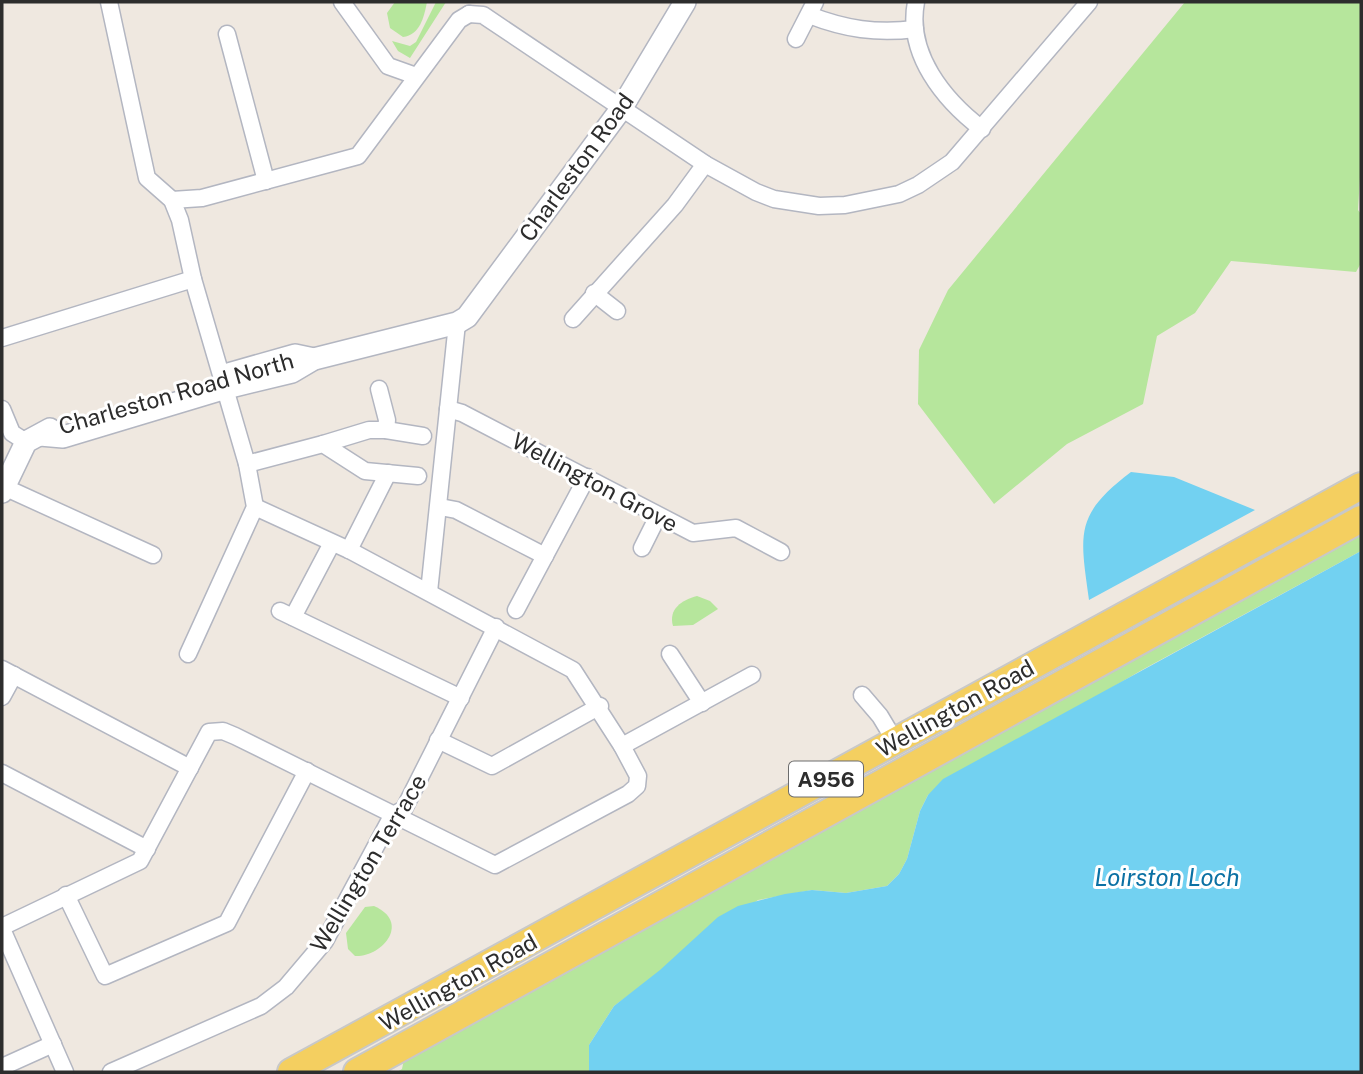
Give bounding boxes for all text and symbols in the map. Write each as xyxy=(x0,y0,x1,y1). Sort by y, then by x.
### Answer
street label: Charleston Road xyxy=(513,88,639,246)
street label: Charleston Road North xyxy=(55,347,297,439)
street label: Wellington Grove xyxy=(507,427,683,537)
street label: Wellington Road xyxy=(872,654,1038,762)
road number: A956 xyxy=(789,762,863,796)
street label: Wellington Terrace xyxy=(304,769,432,957)
water label: Loirston Loch xyxy=(1094,863,1240,891)
street label: Wellington Road xyxy=(375,928,541,1036)

